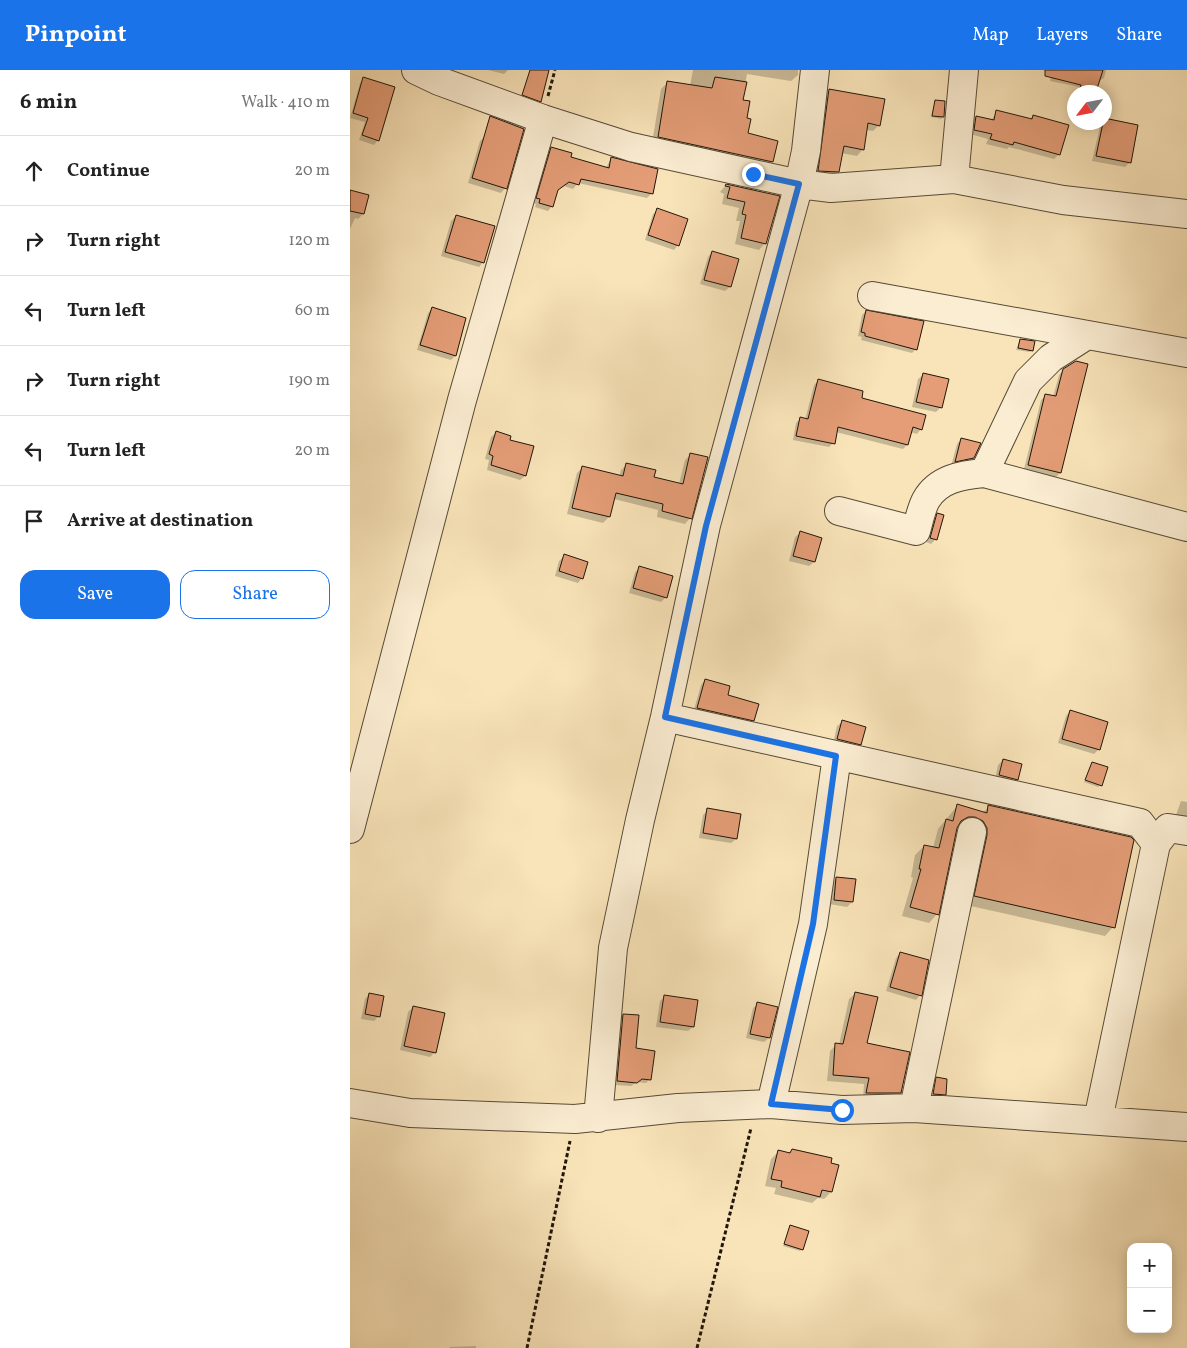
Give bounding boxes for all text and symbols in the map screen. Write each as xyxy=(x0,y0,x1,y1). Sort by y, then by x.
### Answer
text: Pinpoint xyxy=(25,18,127,52)
text: Map xyxy=(972,23,1008,48)
text: Layers xyxy=(1036,23,1088,48)
text: Share xyxy=(1116,23,1162,48)
north arrow xyxy=(1067,85,1112,130)
text: 6 min xyxy=(20,88,77,117)
text: Walk · 410 m xyxy=(241,92,330,114)
icon: ahead xyxy=(20,157,48,185)
text: Continue xyxy=(67,158,150,184)
text: 20 m xyxy=(295,160,330,182)
route end xyxy=(742,163,765,186)
icon: right xyxy=(20,227,48,255)
text: Turn right xyxy=(67,228,160,254)
text: 120 m xyxy=(288,230,330,252)
icon: left xyxy=(20,297,48,325)
text: Turn left xyxy=(67,298,146,324)
text: 60 m xyxy=(295,300,330,322)
icon: right xyxy=(20,367,48,395)
text: Turn right xyxy=(67,368,160,394)
text: 190 m xyxy=(288,370,330,392)
icon: left xyxy=(20,437,48,465)
text: Turn left xyxy=(67,438,146,464)
text: 20 m xyxy=(295,440,330,462)
icon: arrive xyxy=(20,507,48,535)
text: Arrive at destination xyxy=(67,508,253,534)
button: Save xyxy=(20,570,170,619)
button: Share xyxy=(180,570,330,619)
route start xyxy=(831,1099,854,1122)
map controls xyxy=(1127,1243,1172,1333)
button: + xyxy=(1127,1243,1172,1288)
button: − xyxy=(1127,1288,1172,1333)

